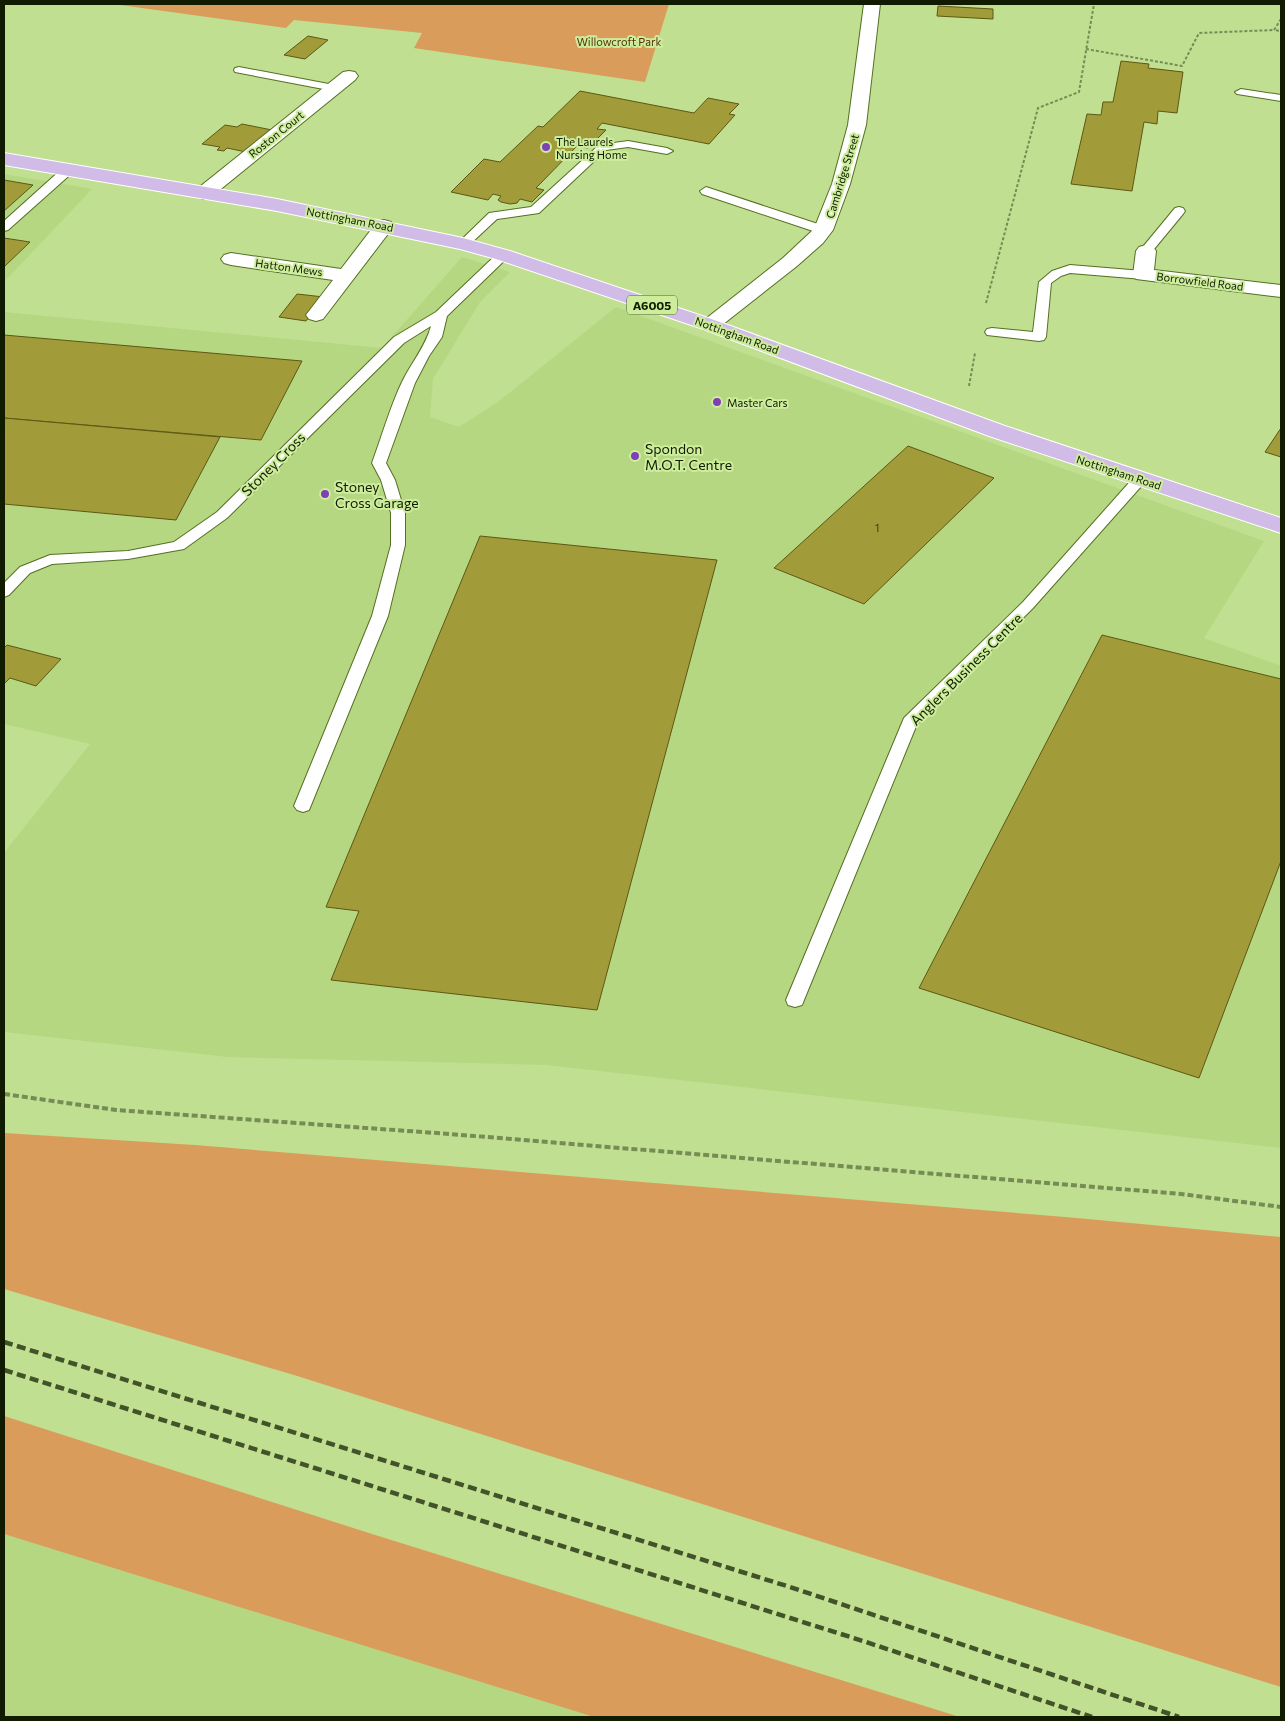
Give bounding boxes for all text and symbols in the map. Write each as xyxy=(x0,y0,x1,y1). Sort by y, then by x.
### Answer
park label: Willowcroft Park xyxy=(577,35,661,48)
street label: Roston Court xyxy=(246,108,307,160)
street label: Cambridge Street xyxy=(823,132,861,220)
place label: The Laurels Nursing Home xyxy=(556,135,627,161)
marker: The Laurels Nursing Home xyxy=(540,141,552,153)
street label: Nottingham Road xyxy=(305,204,395,234)
street label: Hatton Mews xyxy=(254,256,324,278)
street label: Borrowfield Road xyxy=(1156,269,1244,293)
road number: A6005 xyxy=(627,296,677,314)
street label: Nottingham Road xyxy=(693,314,781,356)
marker: Master Cars xyxy=(711,396,723,408)
place label: Master Cars xyxy=(727,396,787,409)
street label: Stoney Cross xyxy=(238,429,308,499)
place label: Spondon M.O.T. Centre xyxy=(645,440,732,473)
marker: Spondon M.O.T. Centre xyxy=(629,450,641,462)
street label: Nottingham Road xyxy=(1075,452,1163,492)
place label: Stoney Cross Garage xyxy=(335,478,419,511)
marker: Stoney Cross Garage xyxy=(319,488,331,500)
house number: 1 xyxy=(875,521,879,534)
street label: Anglers Business Centre xyxy=(906,609,1026,729)

